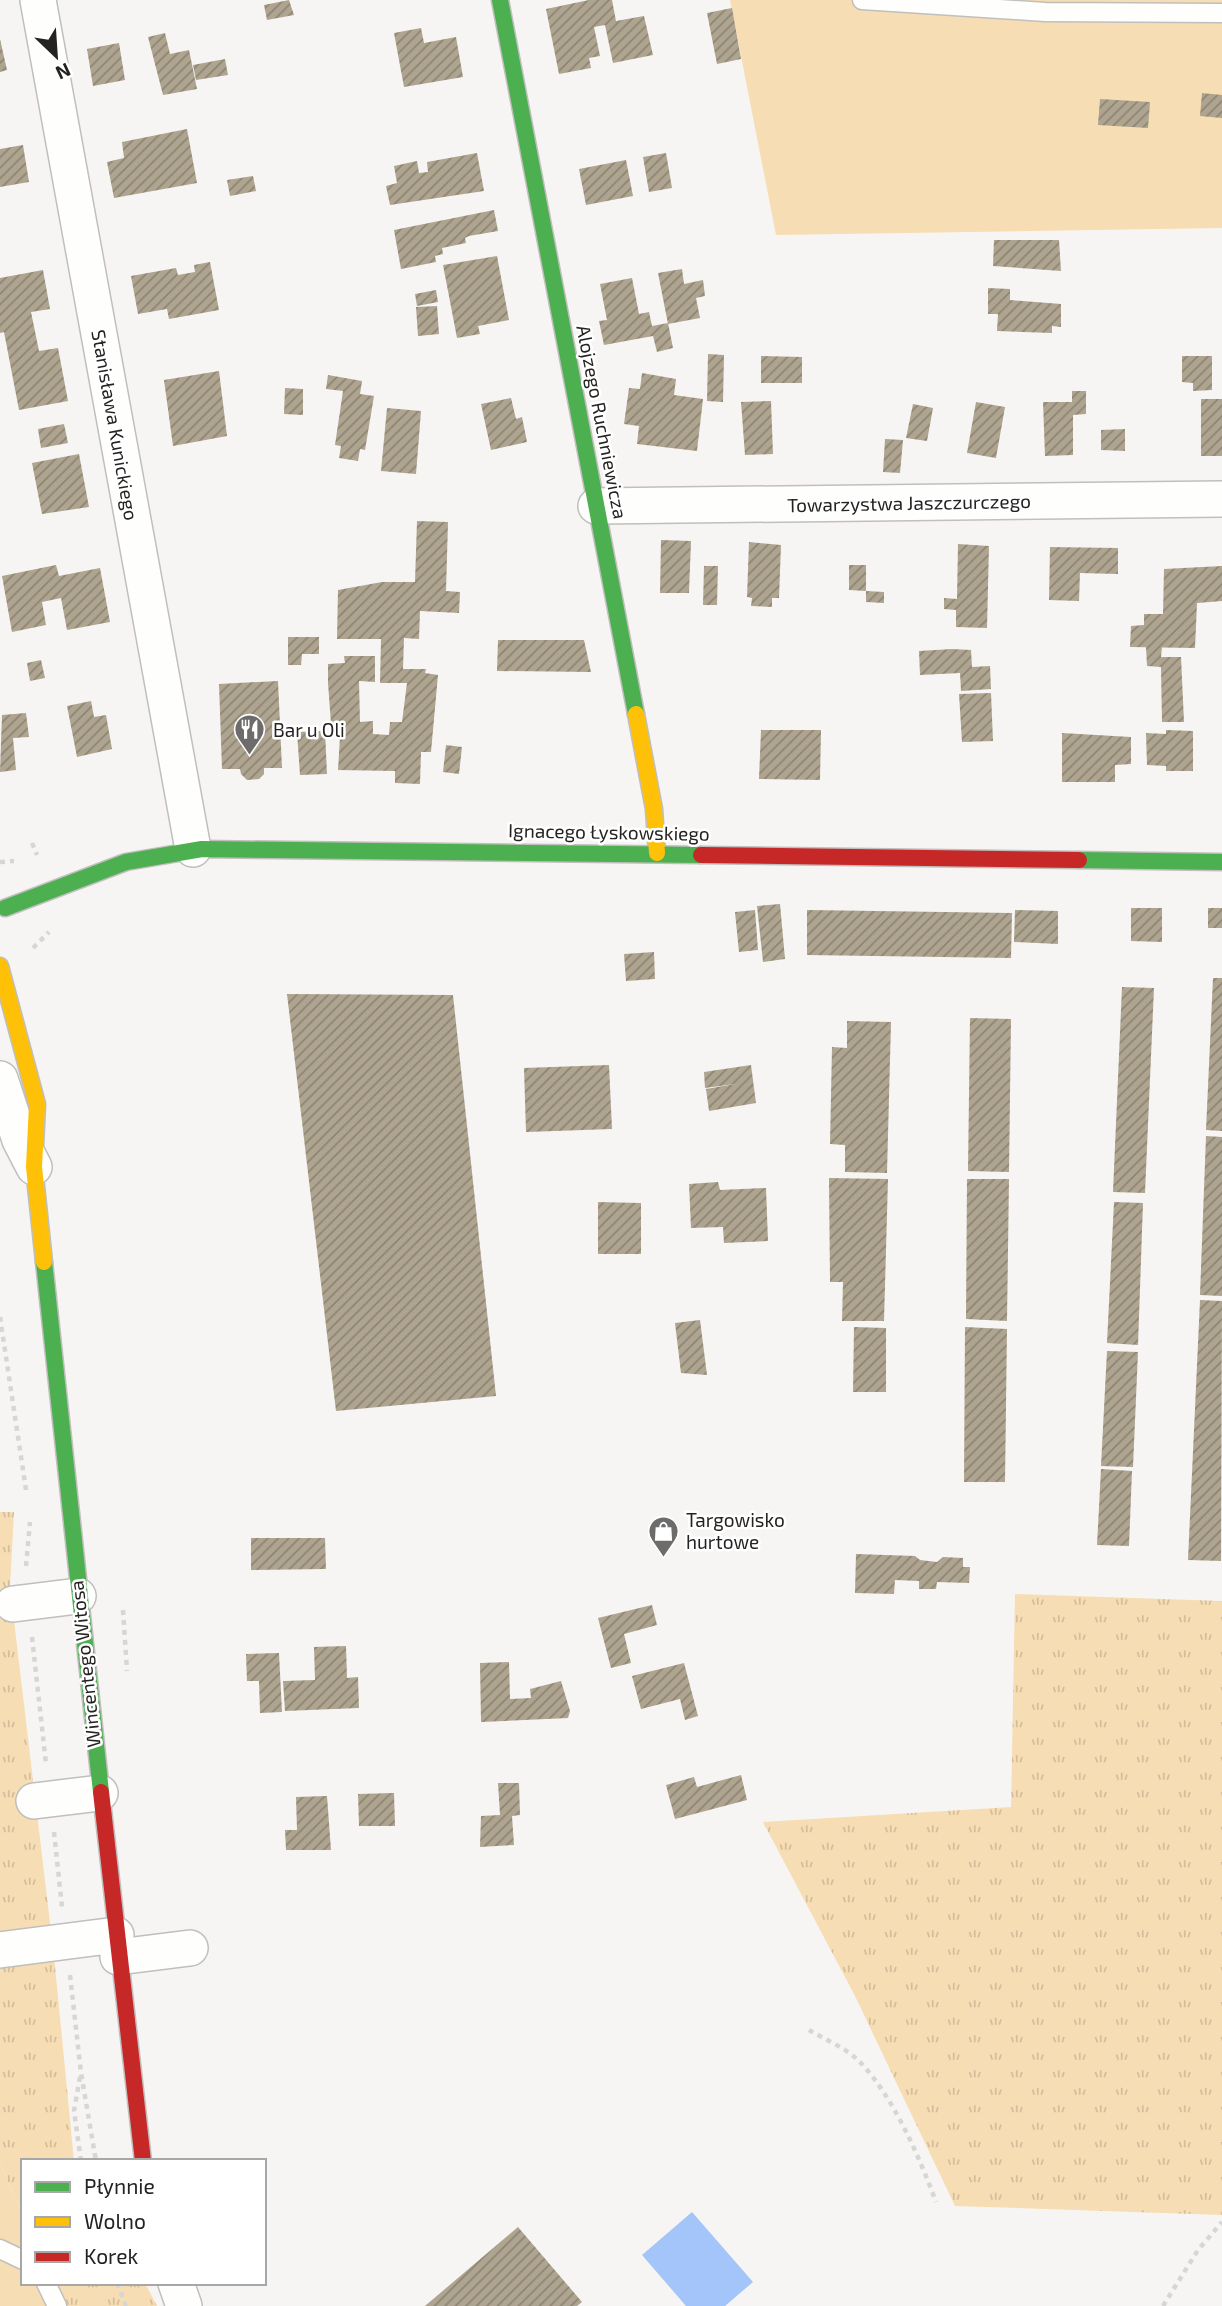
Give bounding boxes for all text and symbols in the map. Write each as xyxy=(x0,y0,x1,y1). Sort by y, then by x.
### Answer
north arrow xyxy=(21,21,91,91)
text: N xyxy=(52,59,74,85)
street label: Alojzego Ruchniewicza xyxy=(572,323,633,521)
street label: Stanisława Kunickiego xyxy=(87,328,144,522)
street label: Towarzystwa Jaszczurczego xyxy=(787,489,1031,516)
restaurant icon: Bar u Oli xyxy=(233,713,267,757)
place label: Bar u Oli xyxy=(273,718,345,741)
street label: Ignacego Łyskowskiego xyxy=(508,818,710,845)
place label: Targowisko hurtowe xyxy=(686,1508,785,1553)
shop icon: Targowisko hurtowe xyxy=(646,1514,680,1558)
street label: Wincentego Witosa xyxy=(64,1579,105,1749)
legend xyxy=(21,2159,266,2285)
text: Płynnie xyxy=(84,2173,155,2198)
text: Wolno xyxy=(84,2208,146,2233)
text: Korek xyxy=(84,2243,138,2268)

